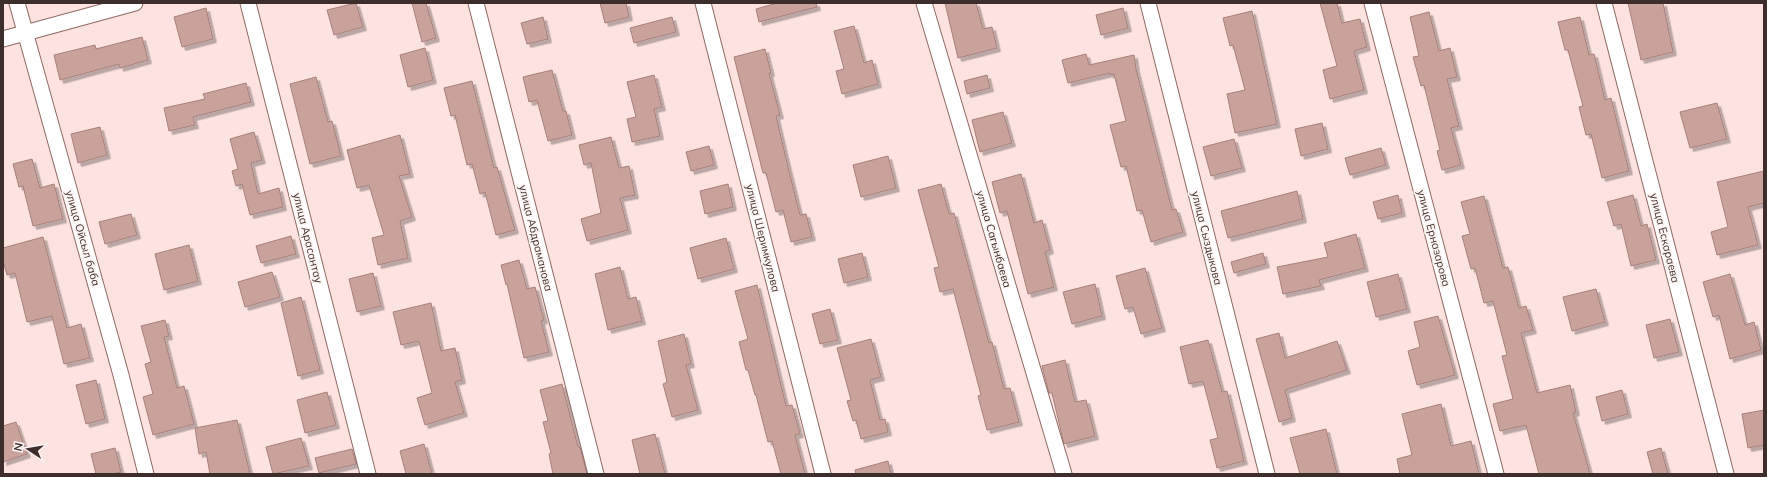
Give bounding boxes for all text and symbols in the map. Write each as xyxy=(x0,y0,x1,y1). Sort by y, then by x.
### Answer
street label: улица Абдраманова xyxy=(516,183,556,293)
street label: улица Шеримкулова xyxy=(743,183,783,293)
street label: улица Ойсыл баба xyxy=(63,188,103,288)
street label: улица Ерназарова xyxy=(1414,188,1454,288)
street label: улица Сагынбаева xyxy=(973,189,1015,289)
street label: улица Сыздыкова xyxy=(1189,190,1225,286)
street label: улица Арасантау xyxy=(290,191,326,285)
street label: улица Ескараева xyxy=(1647,192,1683,284)
north arrow xyxy=(8,429,48,469)
text: N xyxy=(11,441,26,452)

